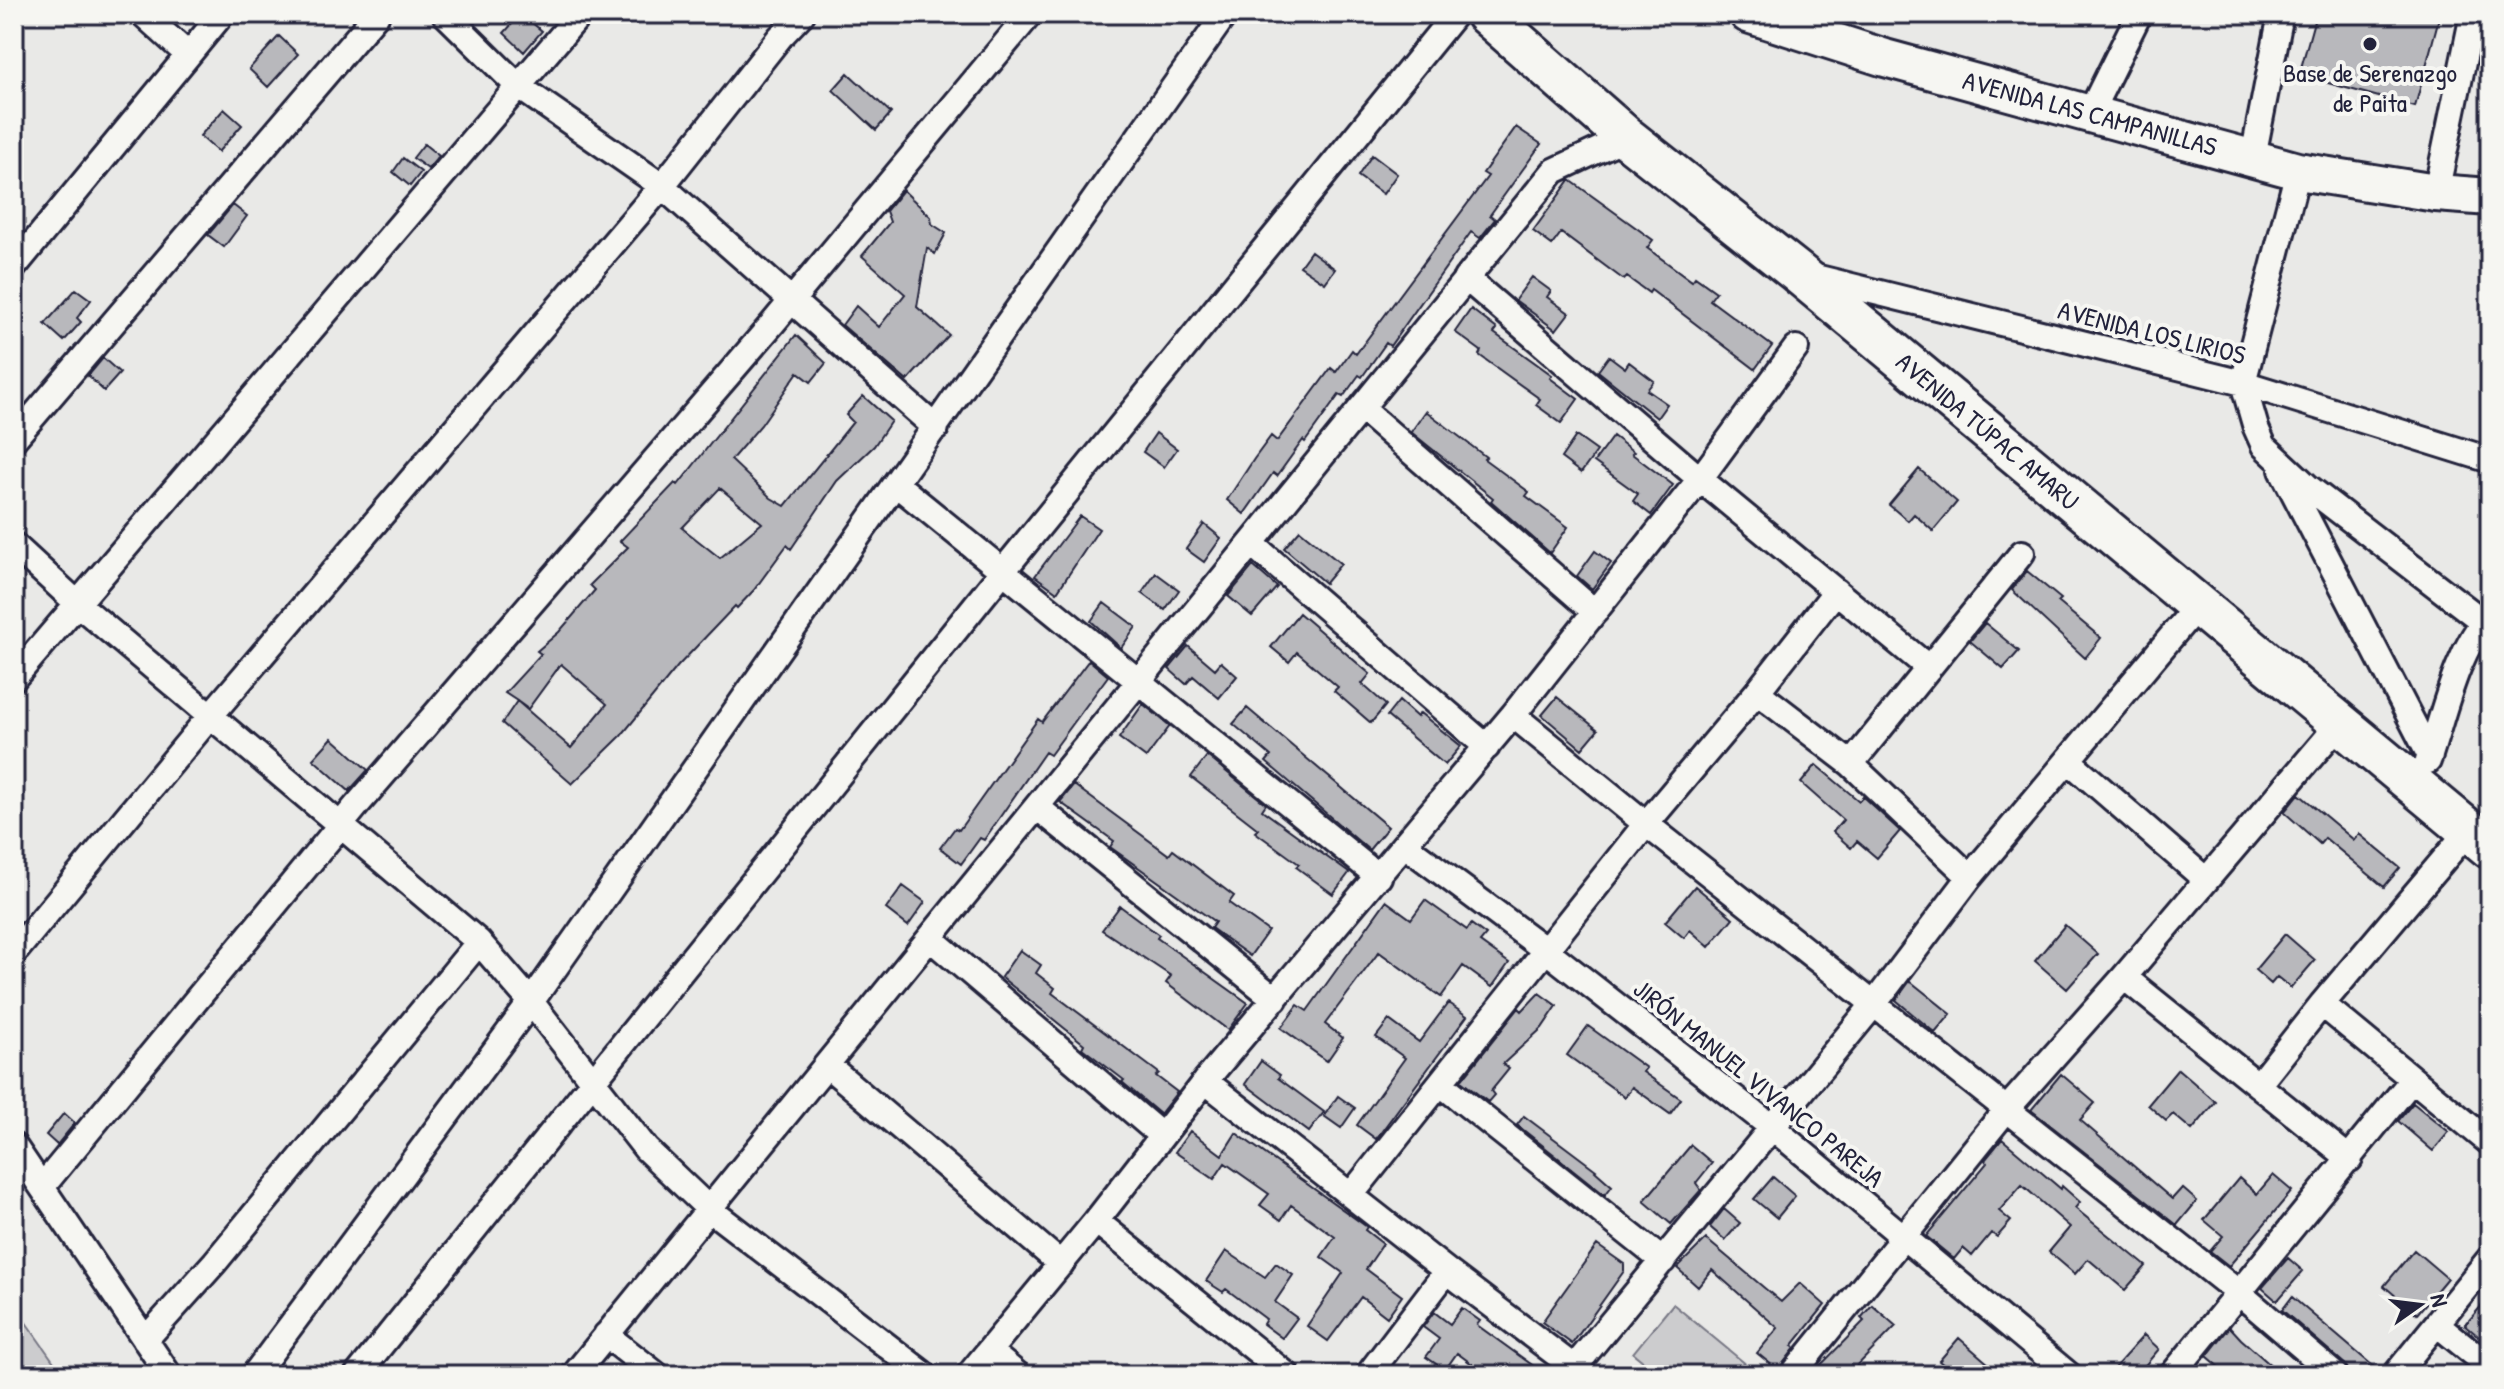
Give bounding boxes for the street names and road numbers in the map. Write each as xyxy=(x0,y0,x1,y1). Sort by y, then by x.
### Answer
street label: AVENIDA LAS CAMPANILLAS xyxy=(1959,62,2221,164)
street label: AVENIDA LOS LIRIOS xyxy=(2055,292,2249,372)
street label: AVENIDA TÚPAC AMARU xyxy=(1889,344,2087,518)
street label: JIRÓN MANUEL VIVANCO PAREJA xyxy=(1627,971,1892,1195)

